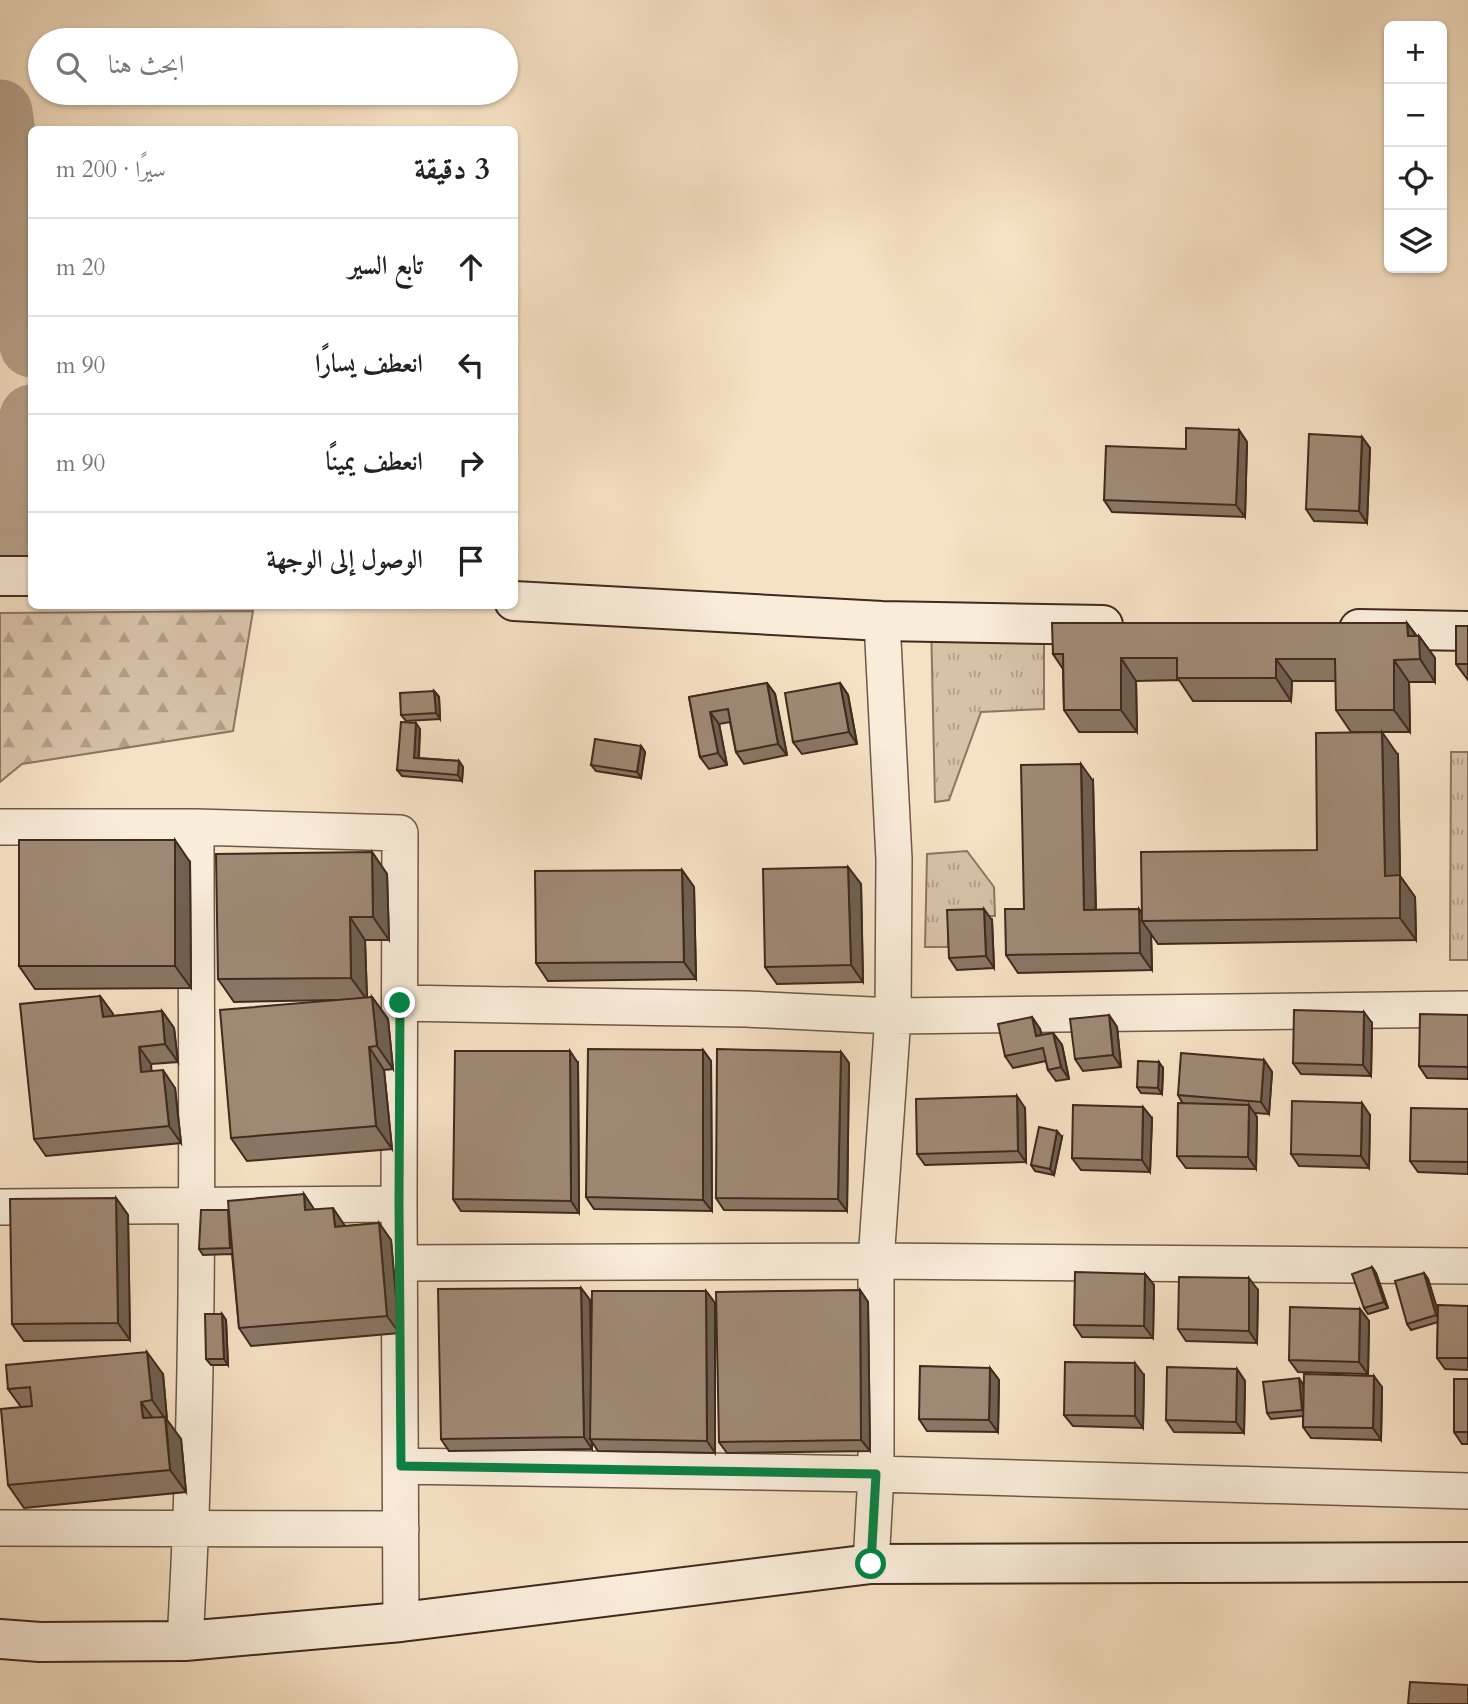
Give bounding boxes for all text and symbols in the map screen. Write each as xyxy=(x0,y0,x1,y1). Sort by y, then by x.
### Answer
map controls xyxy=(1384,21,1447,273)
button: + xyxy=(1384,21,1447,84)
search box xyxy=(28,28,518,105)
text: ابحث هنا xyxy=(108,47,184,82)
icon: search xyxy=(52,48,90,86)
button: − xyxy=(1384,84,1447,147)
button: locate xyxy=(1384,147,1447,210)
text: 3 دقيقة xyxy=(414,149,490,190)
text: سيرًا · 200 m xyxy=(56,154,166,185)
button: layers xyxy=(1384,210,1447,273)
text: تابع السير xyxy=(348,248,423,283)
icon: ahead xyxy=(452,248,490,286)
text: 20 m xyxy=(56,252,105,283)
text: انعطف يسارًا xyxy=(315,346,423,381)
icon: left xyxy=(452,346,490,384)
text: 90 m xyxy=(56,350,105,381)
text: انعطف يمينًا xyxy=(325,444,423,479)
icon: right xyxy=(452,444,490,482)
text: 90 m xyxy=(56,448,105,479)
text: الوصول إلى الوجهة xyxy=(267,542,423,577)
icon: arrive xyxy=(452,542,490,580)
route end xyxy=(384,987,415,1018)
route start xyxy=(855,1548,886,1579)

